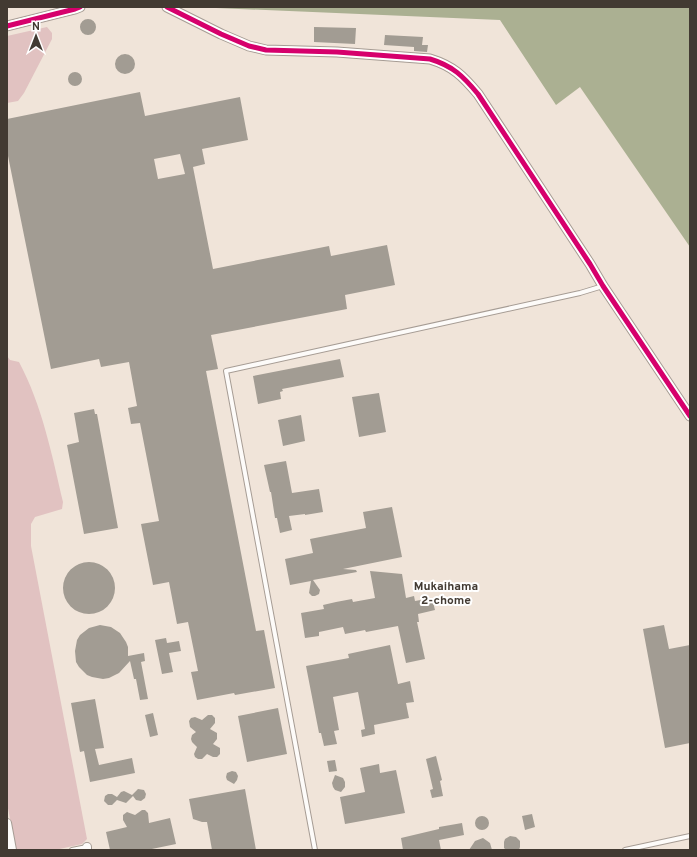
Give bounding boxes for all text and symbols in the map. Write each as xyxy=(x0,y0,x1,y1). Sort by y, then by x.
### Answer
north arrow xyxy=(16,16,56,56)
text: N xyxy=(32,20,40,34)
district label: Mukaihama 2-chome xyxy=(414,579,478,609)

